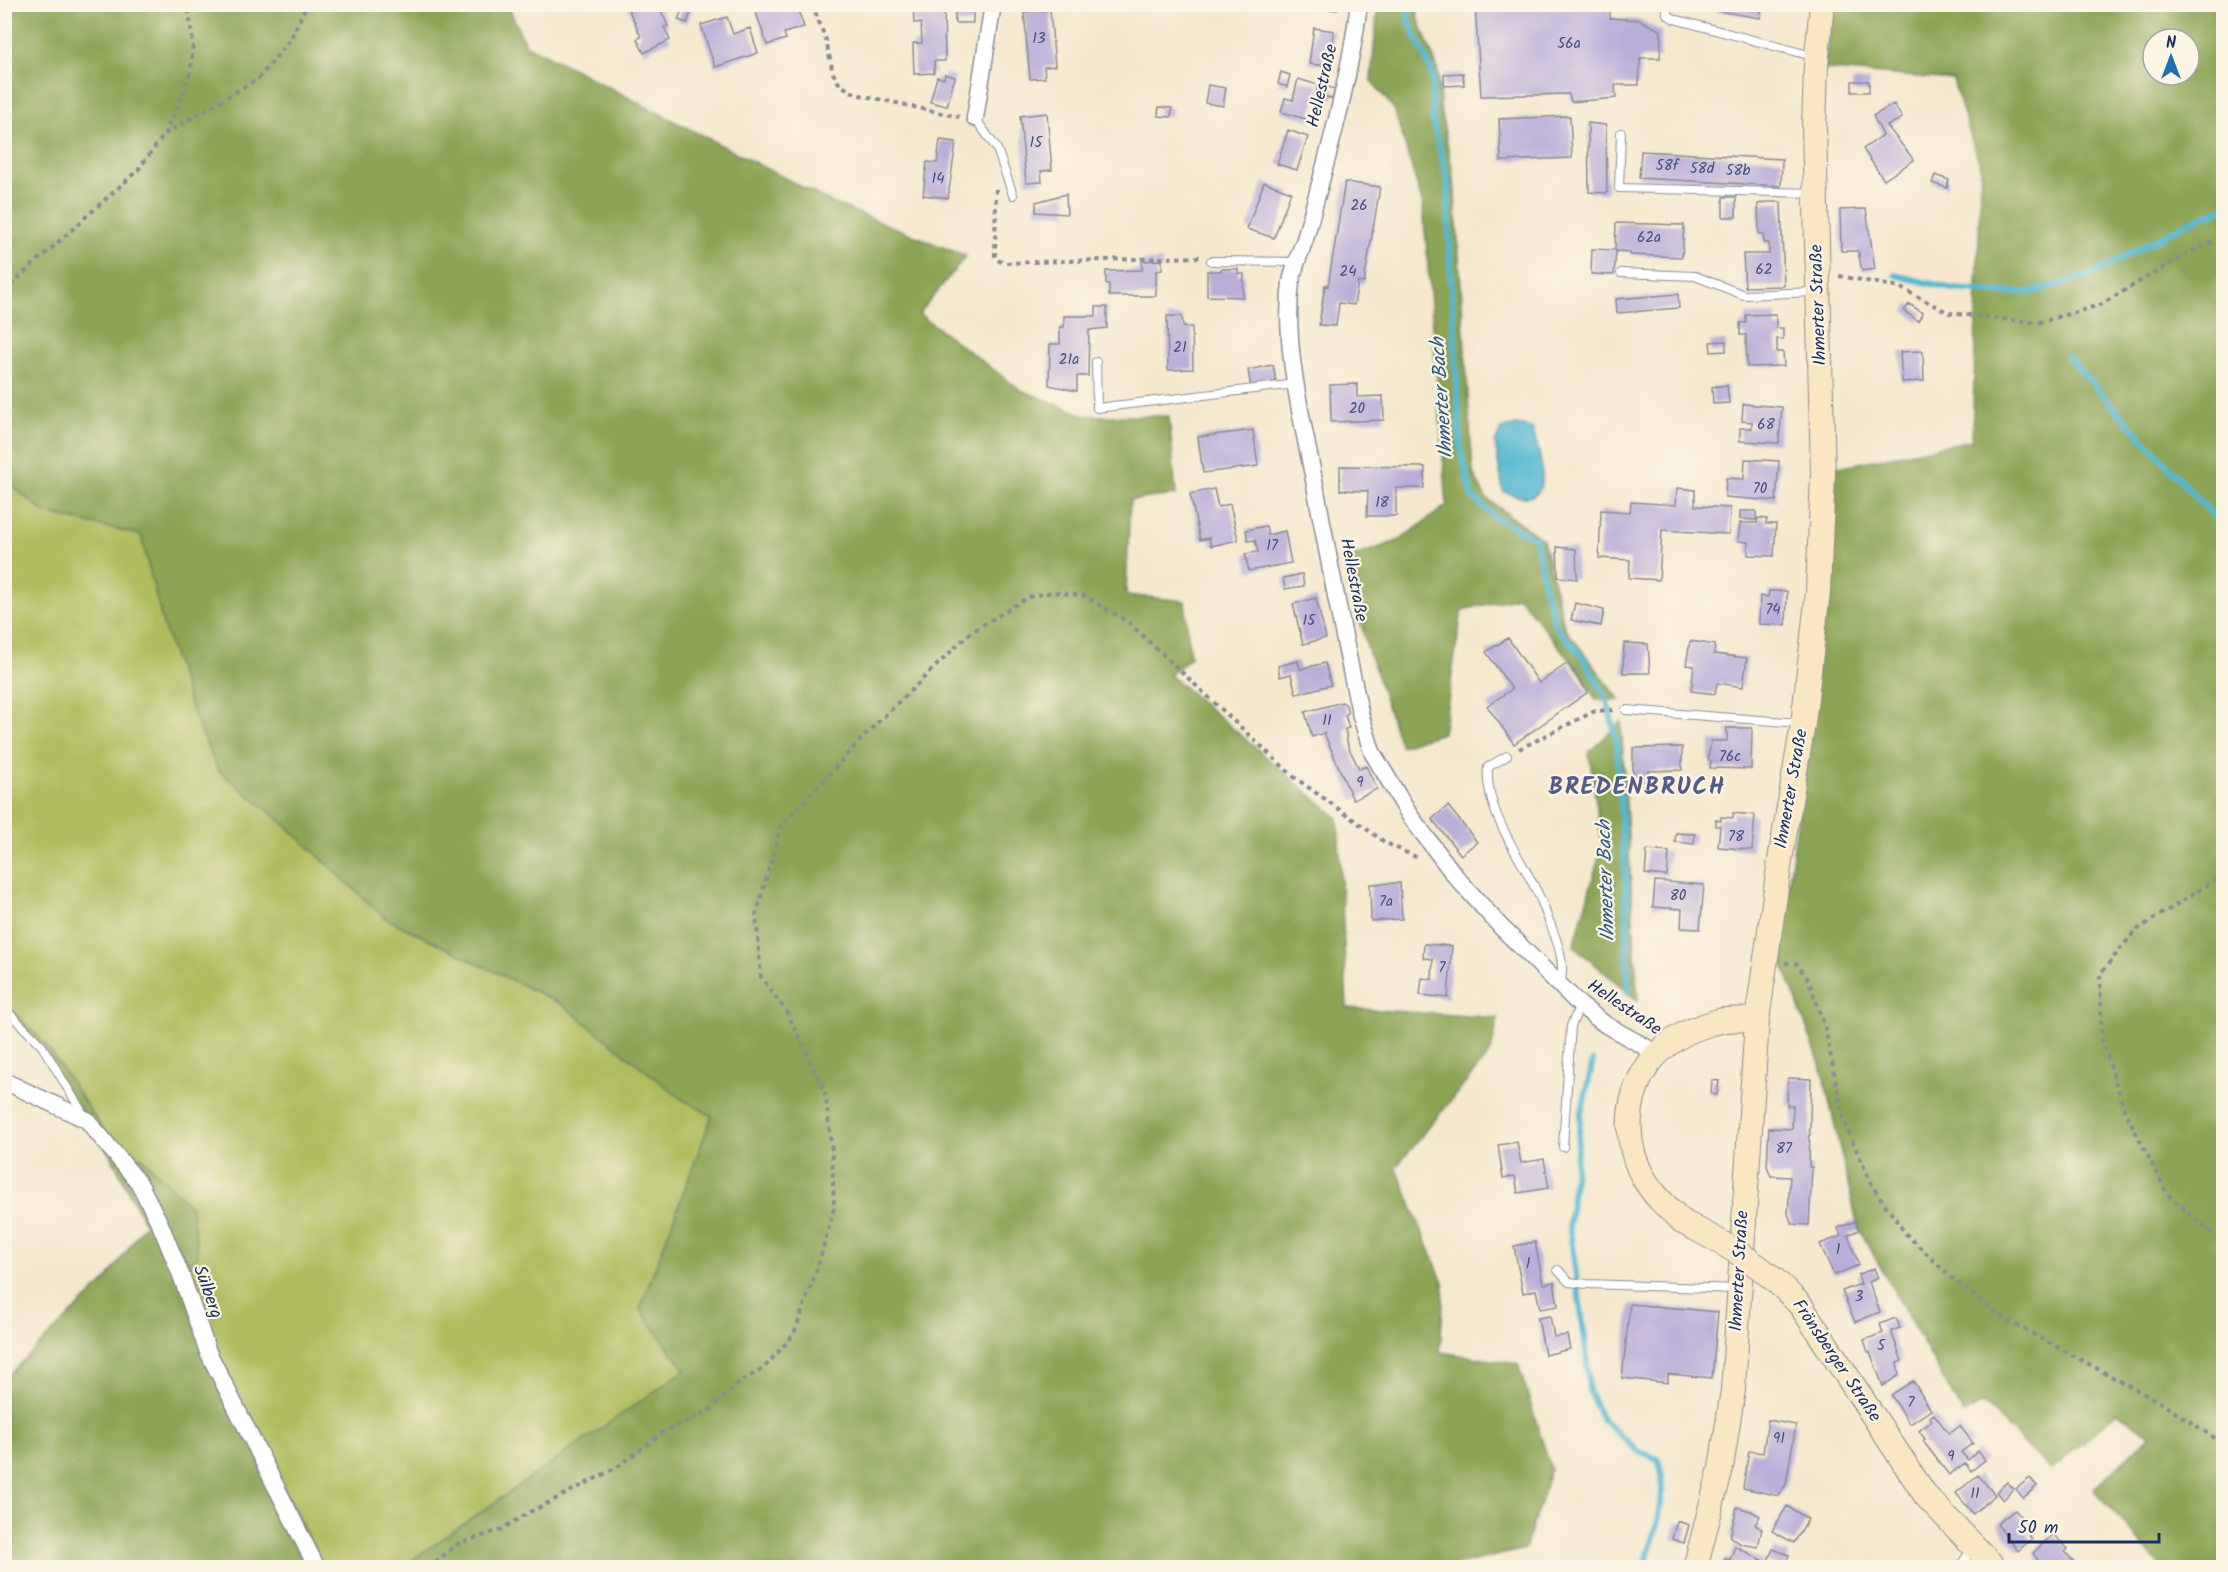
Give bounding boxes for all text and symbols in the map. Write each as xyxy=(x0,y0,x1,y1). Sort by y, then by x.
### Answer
house number: 13 xyxy=(1032,27,1046,51)
north arrow xyxy=(2141,27,2201,87)
text: N xyxy=(2166,31,2176,56)
house number: 56a xyxy=(1557,32,1581,56)
street label: Hellestraße xyxy=(1299,41,1347,131)
house number: 15 xyxy=(1030,131,1043,155)
house number: 58f xyxy=(1656,154,1680,178)
house number: 58d xyxy=(1690,157,1715,181)
house number: 58b xyxy=(1726,159,1751,183)
house number: 14 xyxy=(932,167,944,191)
house number: 26 xyxy=(1350,194,1368,218)
house number: 62a xyxy=(1637,226,1661,250)
street label: Ihmerter Straße xyxy=(1802,244,1836,366)
house number: 62 xyxy=(1755,258,1773,282)
house number: 24 xyxy=(1340,260,1356,284)
water label: Ihmerter Bach xyxy=(1423,334,1463,460)
house number: 21 xyxy=(1173,336,1187,360)
house number: 21a xyxy=(1059,348,1079,372)
house number: 20 xyxy=(1349,397,1366,421)
house number: 68 xyxy=(1757,413,1776,437)
house number: 70 xyxy=(1753,477,1768,501)
house number: 18 xyxy=(1375,491,1390,515)
house number: 17 xyxy=(1266,534,1279,558)
street label: Hellestraße xyxy=(1331,536,1375,624)
house number: 74 xyxy=(1765,598,1781,622)
house number: 15 xyxy=(1303,609,1316,633)
house number: 11 xyxy=(1322,709,1332,733)
street label: Ihmerter Straße xyxy=(1767,727,1817,851)
house number: 76c xyxy=(1719,745,1741,769)
district label: BREDENBRUCH xyxy=(1548,768,1726,807)
house number: 9 xyxy=(1356,771,1364,795)
water label: Ihmerter Bach xyxy=(1589,817,1625,942)
house number: 78 xyxy=(1728,825,1745,849)
house number: 80 xyxy=(1670,884,1687,908)
house number: 7a xyxy=(1379,890,1393,914)
house number: 7 xyxy=(1439,956,1447,980)
street label: Hellestraße xyxy=(1581,972,1667,1044)
house number: 87 xyxy=(1776,1137,1793,1161)
street label: Ihmerter Straße xyxy=(1722,1210,1758,1332)
house number: 1 xyxy=(1836,1238,1841,1262)
house number: 1 xyxy=(1526,1252,1531,1276)
street label: Sülberg xyxy=(184,1261,230,1323)
house number: 3 xyxy=(1855,1285,1864,1309)
street label: Frönsberger Straße xyxy=(1784,1293,1888,1429)
house number: 5 xyxy=(1877,1334,1886,1358)
house number: 7 xyxy=(1908,1391,1916,1415)
house number: 91 xyxy=(1773,1427,1785,1451)
house number: 9 xyxy=(1947,1445,1955,1469)
house number: 11 xyxy=(1970,1482,1980,1506)
scale bar xyxy=(2009,1506,2159,1544)
text: 50 m xyxy=(2018,1514,2058,1543)

